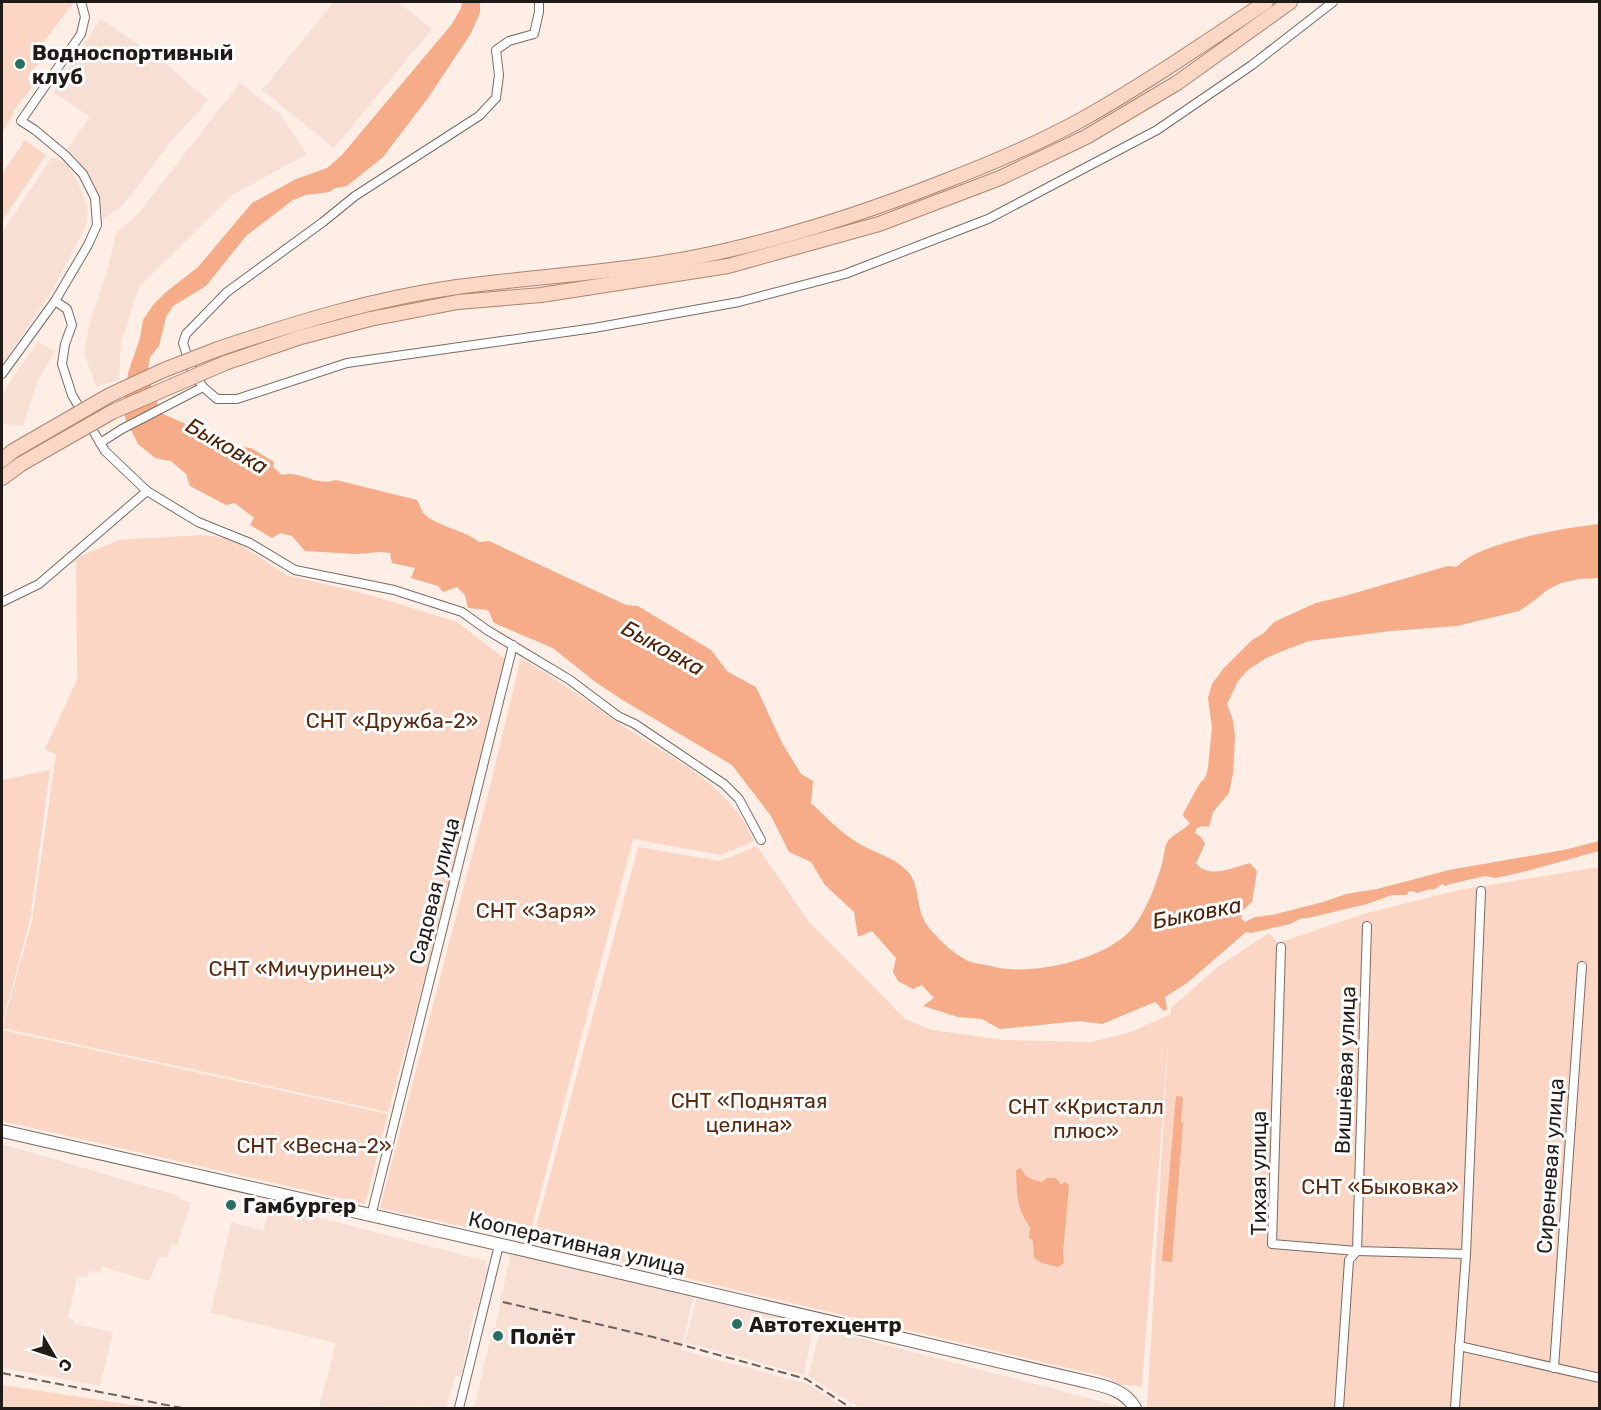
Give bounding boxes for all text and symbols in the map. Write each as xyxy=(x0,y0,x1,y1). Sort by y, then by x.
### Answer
place label: Водноспортивный клуб xyxy=(32,40,233,89)
marker: Водноспортивный клуб xyxy=(13,57,27,71)
water label: Быковка xyxy=(181,412,273,480)
water label: Быковка xyxy=(617,614,709,682)
park label: СНТ «Дружба-2» xyxy=(306,708,478,733)
street label: Садовая улица xyxy=(404,815,464,967)
water label: Быковка xyxy=(1150,891,1244,935)
park label: СНТ «Заря» xyxy=(476,898,596,923)
park label: СНТ «Мичуринец» xyxy=(208,956,396,981)
street label: Вишнёвая улица xyxy=(1330,985,1360,1155)
street label: Сиреневая улица xyxy=(1531,1077,1569,1255)
park label: СНТ «Поднятая целина» xyxy=(671,1088,827,1137)
park label: СНТ «Кристалл плюс» xyxy=(1008,1094,1164,1143)
street label: Тихая улица xyxy=(1246,1111,1271,1235)
park label: СНТ «Весна-2» xyxy=(236,1133,392,1158)
park label: СНТ «Быковка» xyxy=(1301,1174,1459,1199)
place label: Гамбургер xyxy=(243,1193,356,1218)
marker: Гамбургер xyxy=(224,1198,238,1212)
street label: Кооперативная улица xyxy=(466,1206,688,1280)
place label: Автотехцентр xyxy=(749,1312,902,1337)
marker: Автотехцентр xyxy=(730,1317,744,1331)
place label: Полёт xyxy=(510,1324,576,1349)
north arrow xyxy=(24,1326,84,1386)
marker: Полёт xyxy=(491,1329,505,1343)
text: С xyxy=(54,1355,76,1375)

